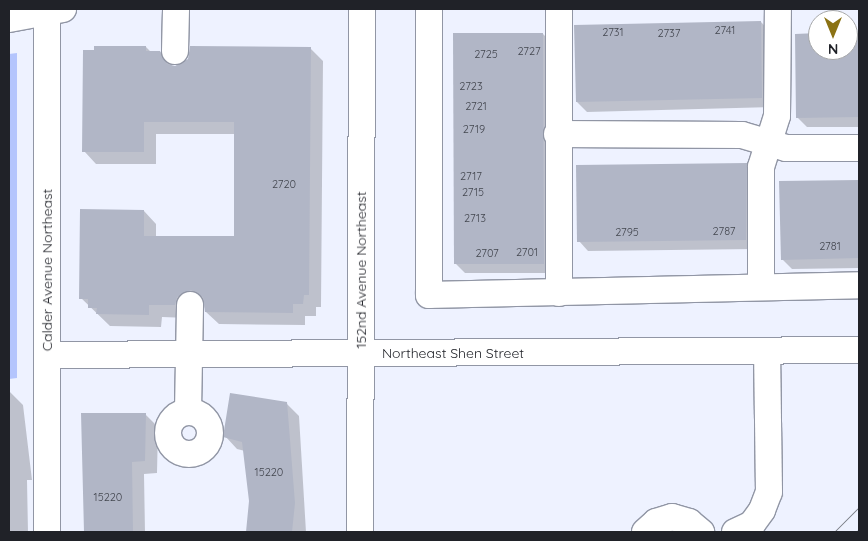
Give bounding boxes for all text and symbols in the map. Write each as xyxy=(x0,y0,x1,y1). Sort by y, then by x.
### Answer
north arrow xyxy=(808,10,858,60)
house number: 2741 xyxy=(715,23,735,37)
house number: 2731 xyxy=(602,25,624,39)
house number: 2737 xyxy=(658,26,680,40)
text: N xyxy=(828,40,838,58)
house number: 2727 xyxy=(517,44,541,58)
house number: 2725 xyxy=(474,47,498,61)
house number: 2723 xyxy=(459,79,483,93)
house number: 2721 xyxy=(465,99,487,113)
house number: 2719 xyxy=(463,122,485,136)
house number: 2717 xyxy=(460,169,482,183)
house number: 2720 xyxy=(272,177,296,191)
house number: 2715 xyxy=(462,185,484,199)
street label: Calder Avenue Northeast xyxy=(39,189,55,351)
street label: 152nd Avenue Northeast xyxy=(353,191,369,349)
house number: 2713 xyxy=(464,211,486,225)
house number: 2787 xyxy=(713,224,735,238)
house number: 2795 xyxy=(615,225,639,239)
house number: 2781 xyxy=(819,239,841,253)
house number: 2701 xyxy=(516,245,538,259)
house number: 2707 xyxy=(475,246,499,260)
street label: Northeast Shen Street xyxy=(382,345,524,361)
house number: 15220 xyxy=(255,465,283,479)
house number: 15220 xyxy=(94,490,122,504)

